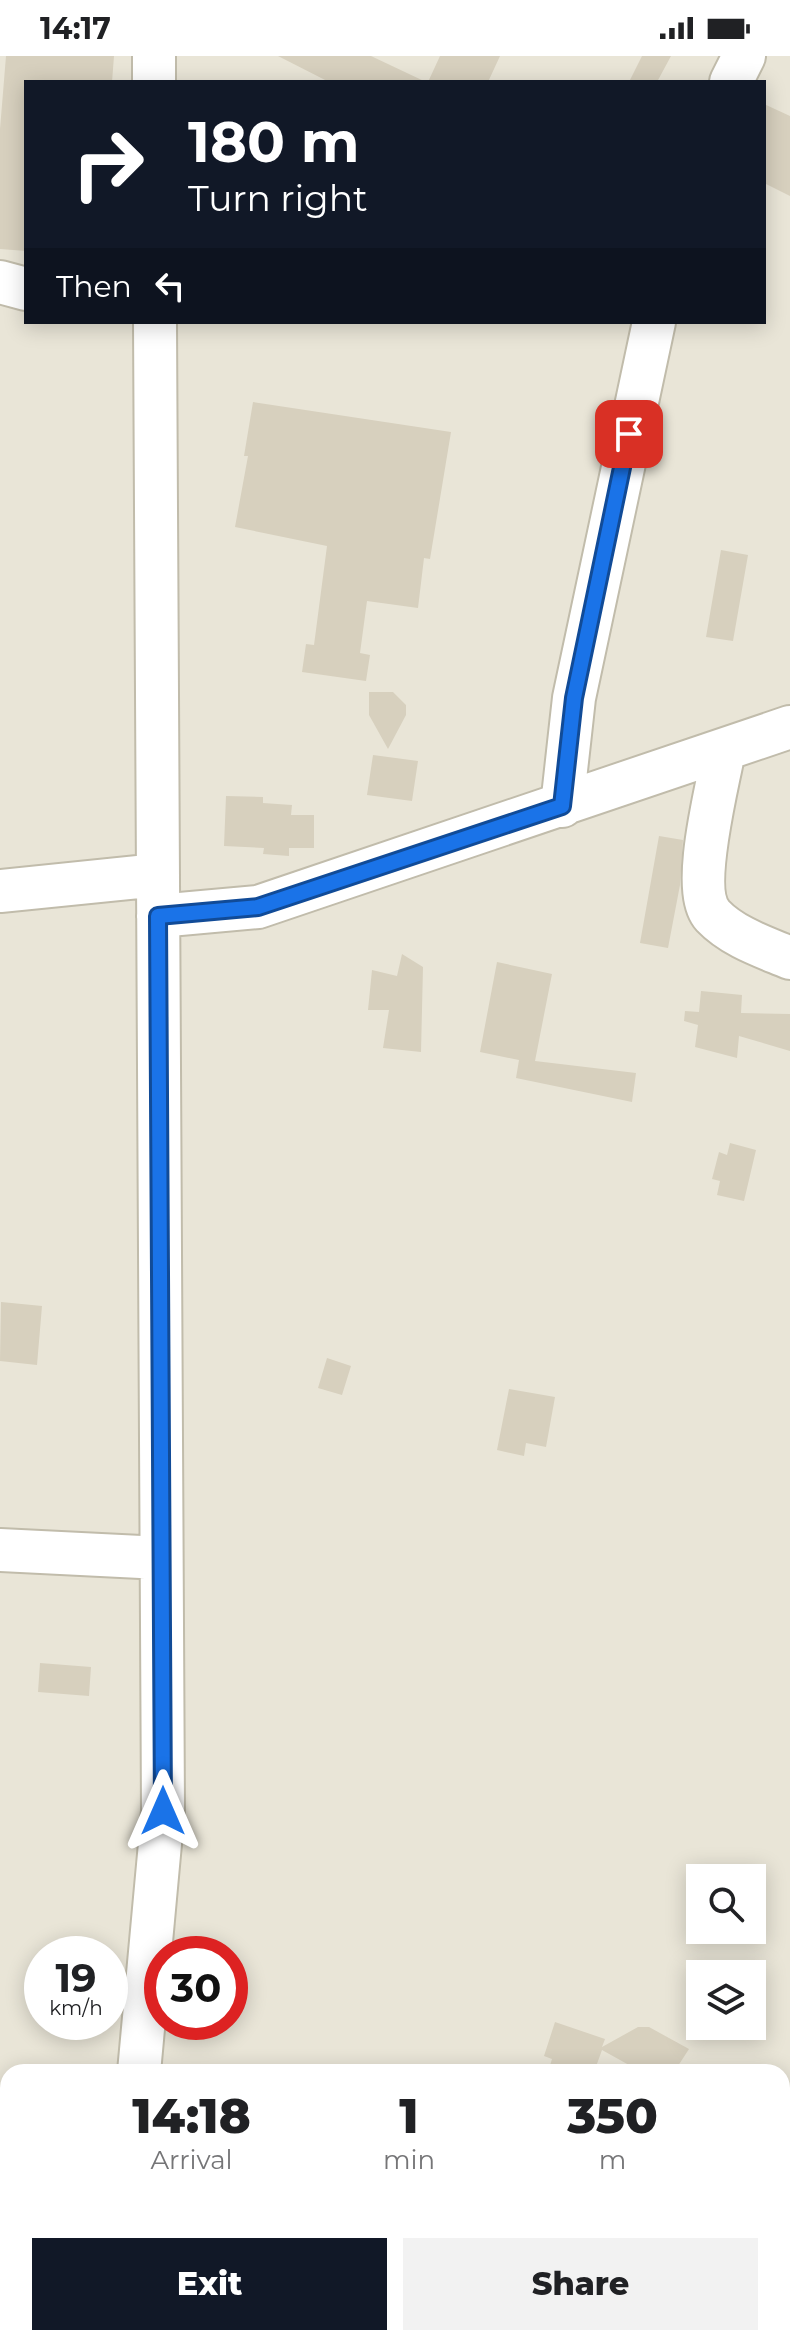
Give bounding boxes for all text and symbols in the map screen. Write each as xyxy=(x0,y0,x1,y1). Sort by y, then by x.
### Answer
text: 14:17 xyxy=(40,10,111,47)
text: 180 m xyxy=(188,108,360,176)
icon: right xyxy=(56,112,160,216)
text: Turn right xyxy=(188,176,368,220)
icon: left xyxy=(148,264,192,308)
text: Then xyxy=(56,268,132,305)
pin xyxy=(595,400,663,468)
icon: arrive xyxy=(607,412,651,456)
position arrow xyxy=(121,1769,205,1853)
map controls xyxy=(686,1864,766,2040)
button: search xyxy=(686,1864,766,1944)
speed limit sign: 30 xyxy=(144,1936,248,2040)
text: 19 xyxy=(55,1953,97,2002)
button: layers xyxy=(686,1960,766,2040)
text: km/h xyxy=(49,1996,103,2020)
text: 14:18 xyxy=(132,2087,251,2145)
text: 1 xyxy=(399,2087,419,2145)
text: 350 xyxy=(567,2087,658,2145)
text: Arrival xyxy=(150,2144,232,2176)
text: min xyxy=(383,2144,435,2176)
text: m xyxy=(599,2144,626,2176)
button: Exit xyxy=(32,2238,387,2330)
button: Share xyxy=(403,2238,758,2330)

